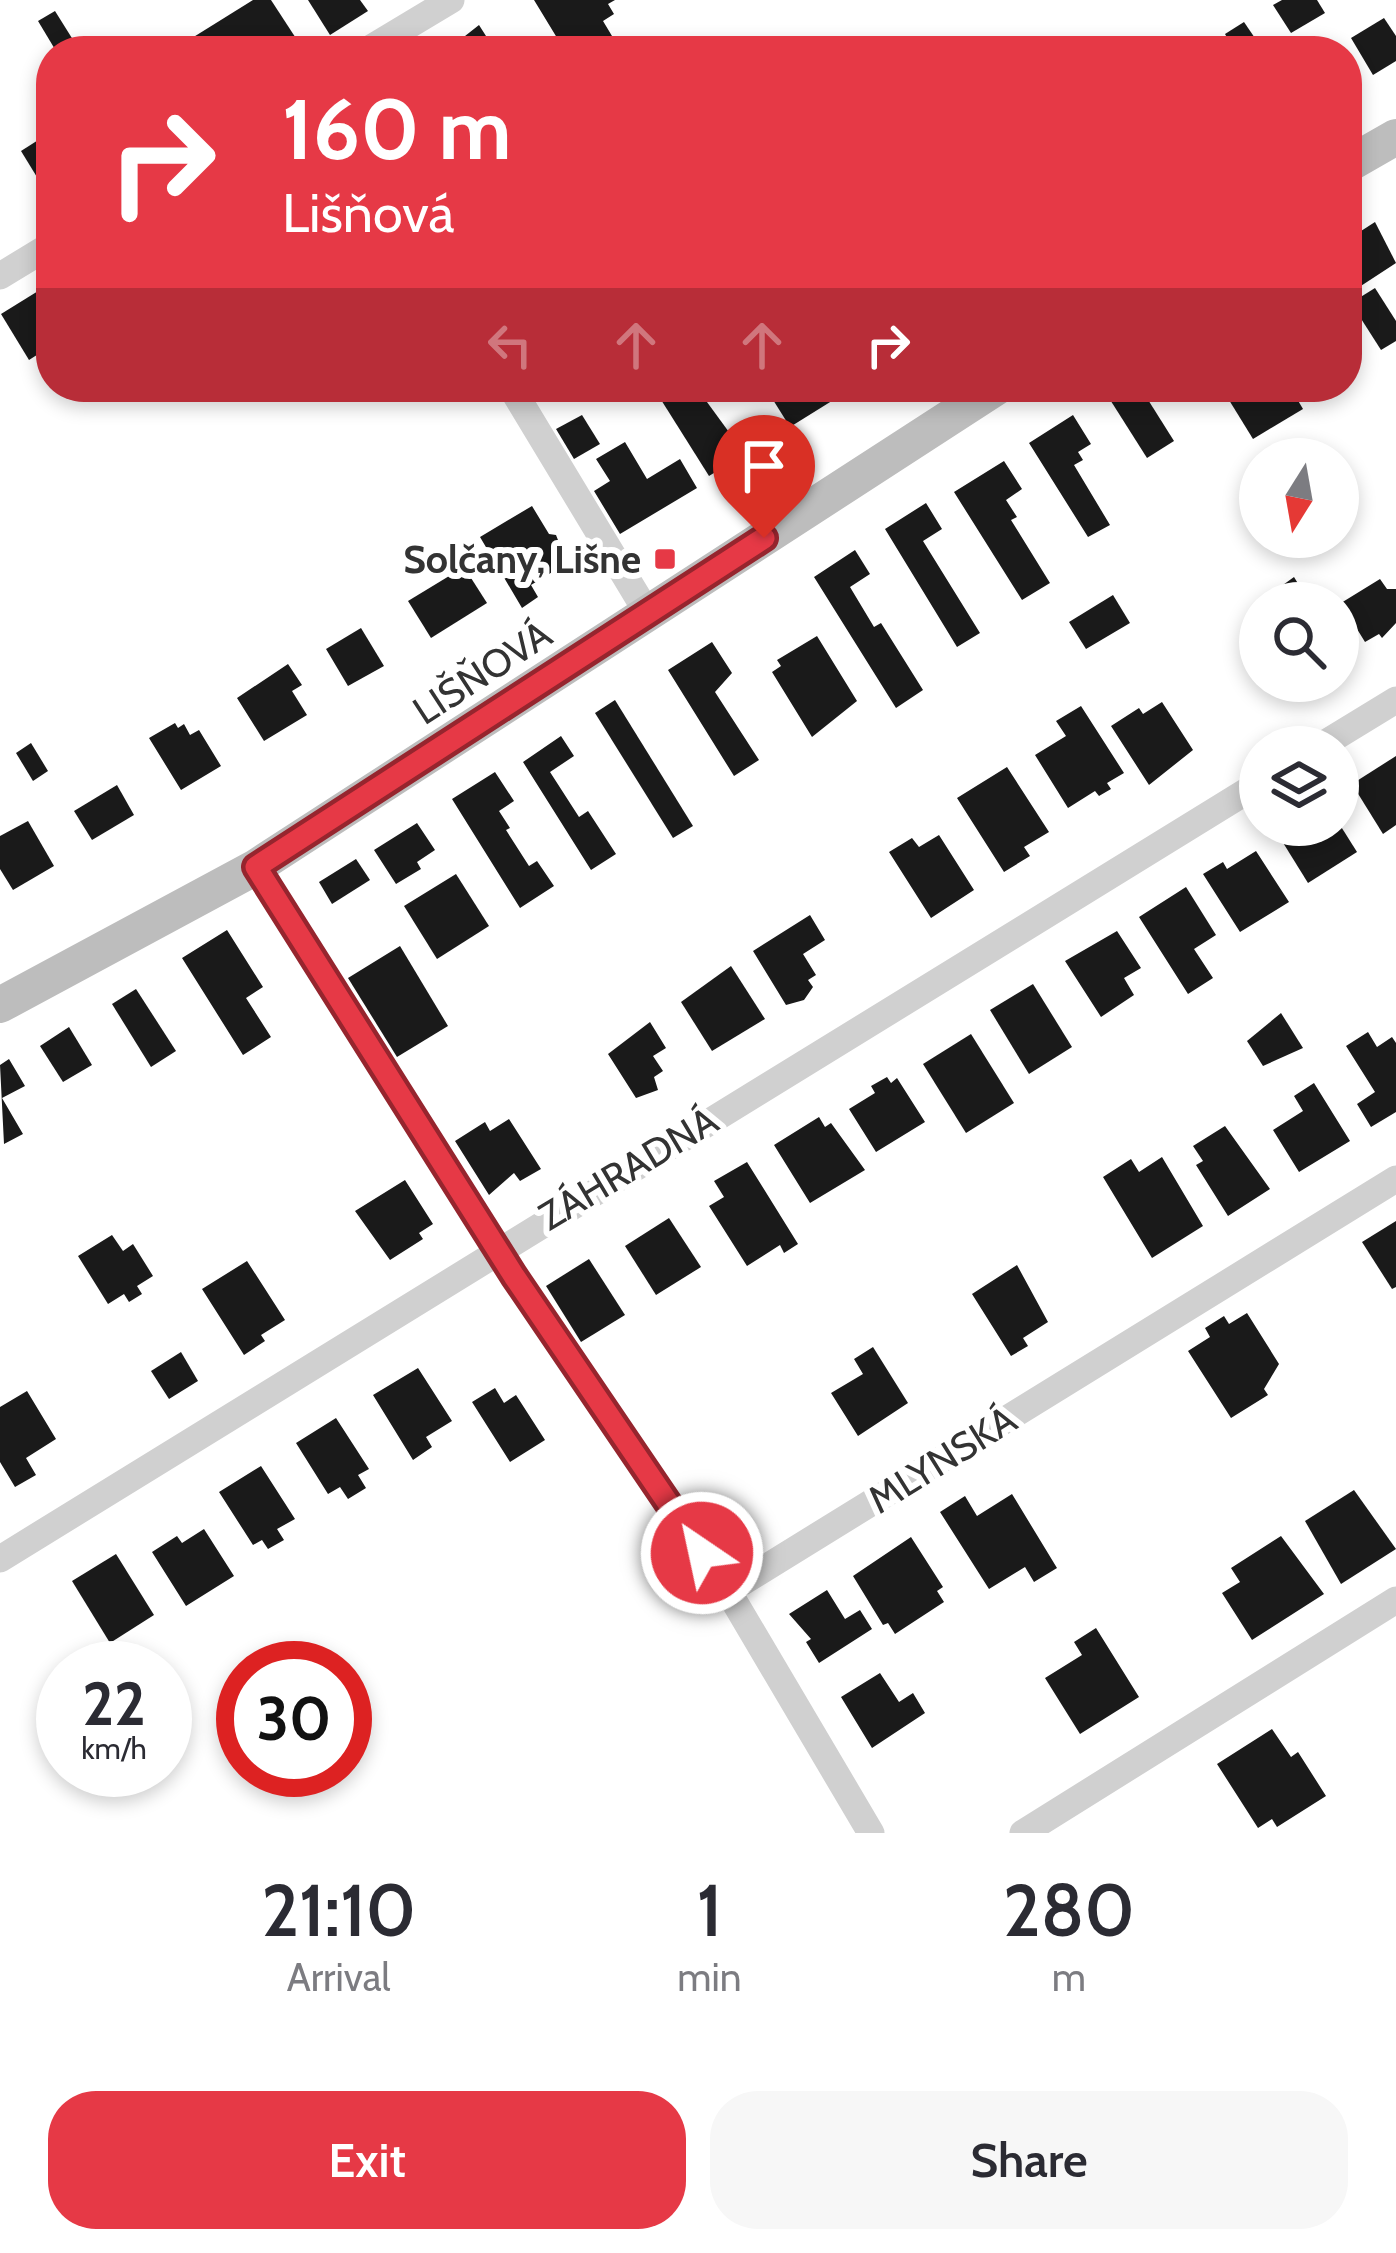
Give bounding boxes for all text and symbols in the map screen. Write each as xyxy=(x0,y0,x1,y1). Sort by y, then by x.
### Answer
text: 160 m xyxy=(282,78,511,180)
icon: right xyxy=(84,84,240,240)
text: Lišňová xyxy=(282,180,454,246)
icon: left xyxy=(477,312,543,378)
icon: ahead xyxy=(603,312,669,378)
icon: ahead xyxy=(729,312,795,378)
icon: right xyxy=(855,312,921,378)
pin xyxy=(713,415,815,538)
icon: arrive xyxy=(731,433,797,499)
north arrow xyxy=(1239,438,1359,558)
map controls xyxy=(1239,438,1359,846)
place label: Solčany, Lišne xyxy=(403,535,641,583)
marker: Solčany, Lišne xyxy=(652,546,678,572)
button: search xyxy=(1239,582,1359,702)
street label: LIŠŇOVÁ xyxy=(404,610,560,734)
button: layers xyxy=(1239,726,1359,846)
street label: ZÁHRADNÁ xyxy=(530,1096,726,1240)
street label: MLYNSKÁ xyxy=(859,1395,1025,1523)
position arrow xyxy=(639,1490,765,1616)
speed limit sign: 30 xyxy=(216,1641,372,1797)
text: 22 xyxy=(82,1667,146,1740)
text: km/h xyxy=(81,1730,147,1767)
text: 21:10 xyxy=(261,1867,416,1954)
text: 1 xyxy=(697,1867,722,1954)
text: 280 xyxy=(1003,1867,1135,1954)
text: Arrival xyxy=(287,1953,391,2001)
text: min xyxy=(677,1953,742,2001)
text: m xyxy=(1052,1953,1086,2001)
button: Exit xyxy=(48,2091,686,2229)
button: Share xyxy=(710,2091,1348,2229)

